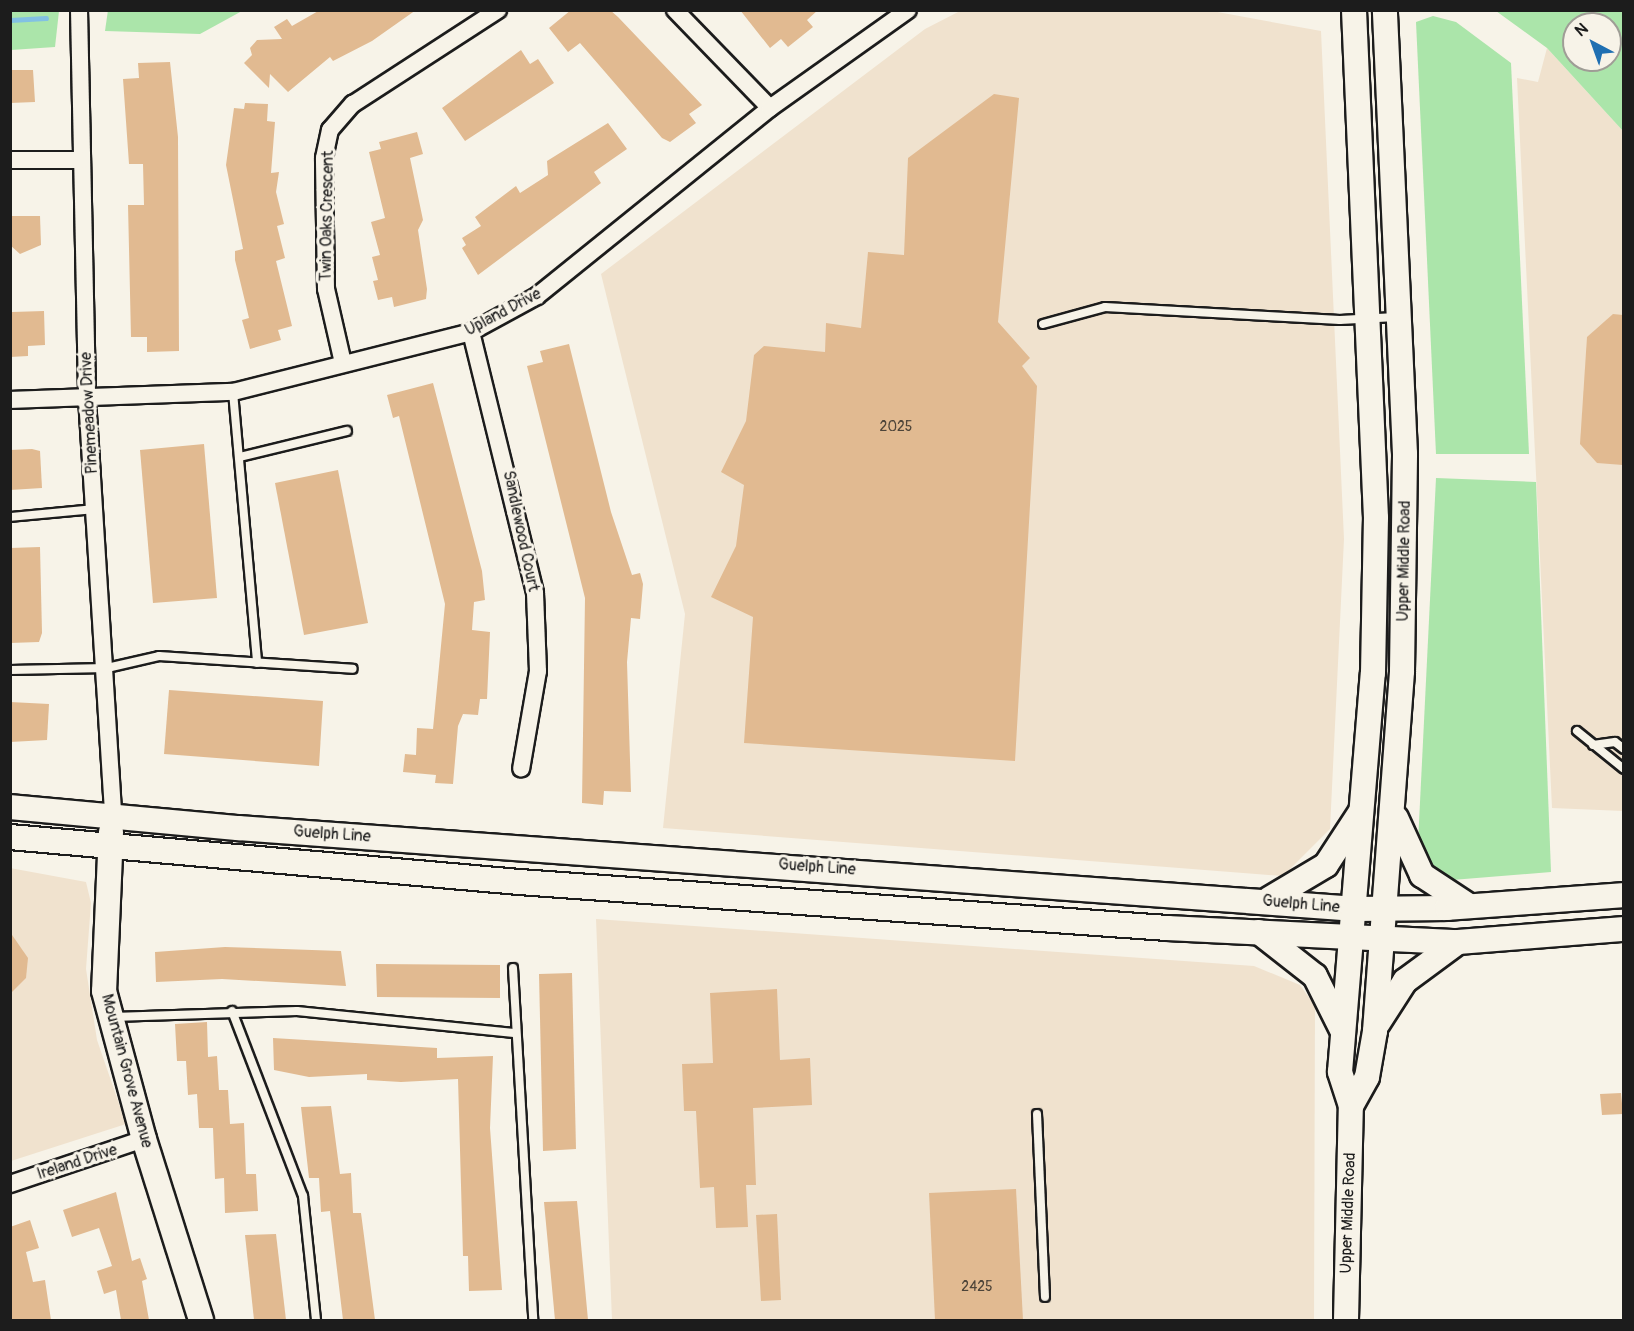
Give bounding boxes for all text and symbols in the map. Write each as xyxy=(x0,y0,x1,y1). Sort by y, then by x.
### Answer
north arrow xyxy=(1562,12,1622,72)
text: N xyxy=(1571,19,1592,41)
street label: Twin Oaks Crescent xyxy=(316,151,338,281)
street label: Upland Drive xyxy=(462,284,544,340)
street label: Pinemeadow Drive xyxy=(76,351,102,475)
house number: 2025 xyxy=(880,419,912,435)
street label: Sandlewood Court xyxy=(499,469,543,593)
street label: Upper Middle Road xyxy=(1393,500,1415,622)
street label: Guelph Line xyxy=(293,822,371,846)
street label: Guelph Line xyxy=(778,855,856,879)
street label: Guelph Line xyxy=(1262,891,1340,917)
street label: Mountain Grove Avenue xyxy=(97,992,157,1150)
street label: Ireland Drive xyxy=(35,1140,119,1184)
street label: Upper Middle Road xyxy=(1336,1152,1360,1274)
house number: 2425 xyxy=(961,1279,993,1295)

